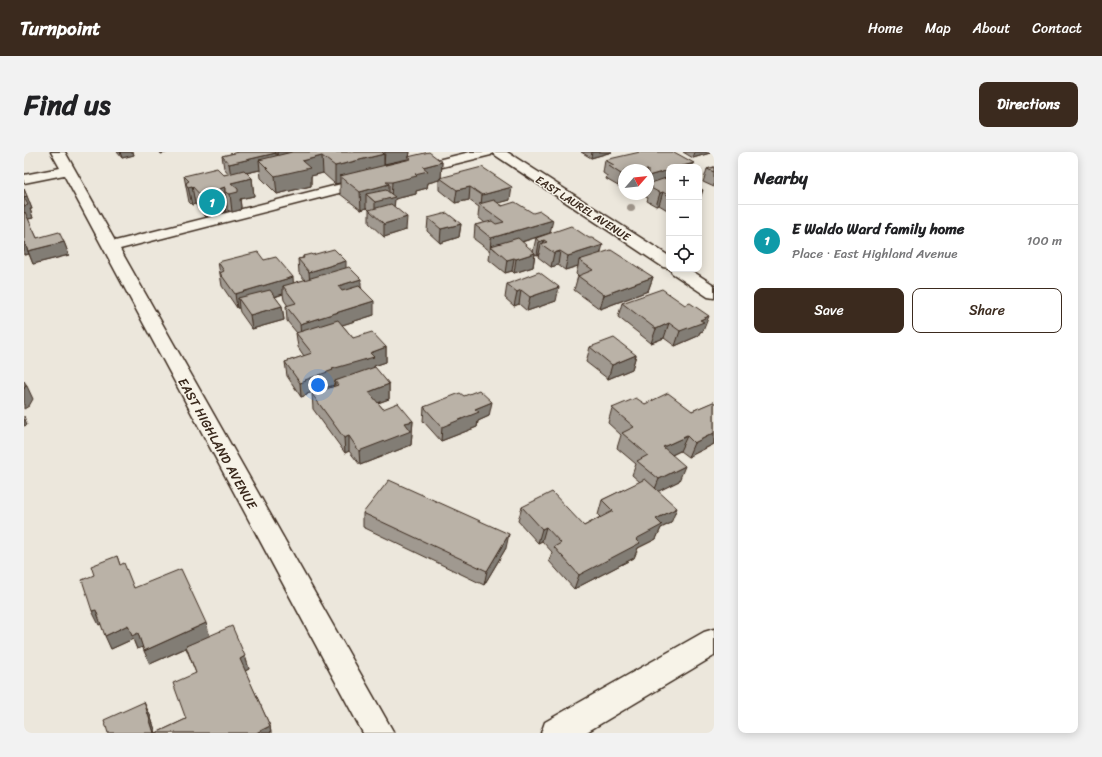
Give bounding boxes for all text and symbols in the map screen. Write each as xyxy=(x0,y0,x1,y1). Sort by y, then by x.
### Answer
text: Turnpoint xyxy=(20,12,101,45)
text: Home xyxy=(868,16,903,41)
text: Map xyxy=(925,16,951,41)
text: About xyxy=(973,16,1010,41)
text: Contact xyxy=(1032,16,1082,41)
text: Find us xyxy=(24,80,111,129)
button: Directions xyxy=(979,82,1078,127)
text: Nearby xyxy=(754,163,808,193)
north arrow xyxy=(618,164,654,200)
map controls xyxy=(666,164,702,272)
button: + xyxy=(666,164,702,200)
street label: EAST LAUREL AVENUE xyxy=(532,171,635,247)
pin: 1 xyxy=(199,187,225,217)
button: − xyxy=(666,200,702,236)
text: E Waldo Ward family home xyxy=(792,216,964,242)
text: 1 xyxy=(764,229,770,252)
text: 100 m xyxy=(1027,229,1062,252)
button: locate xyxy=(666,236,702,272)
text: Place · East Highland Avenue xyxy=(792,242,958,265)
button: Save xyxy=(754,288,904,333)
button: Share xyxy=(912,288,1062,333)
street label: EAST HIGHLAND AVENUE xyxy=(172,373,264,514)
your location xyxy=(308,375,328,395)

